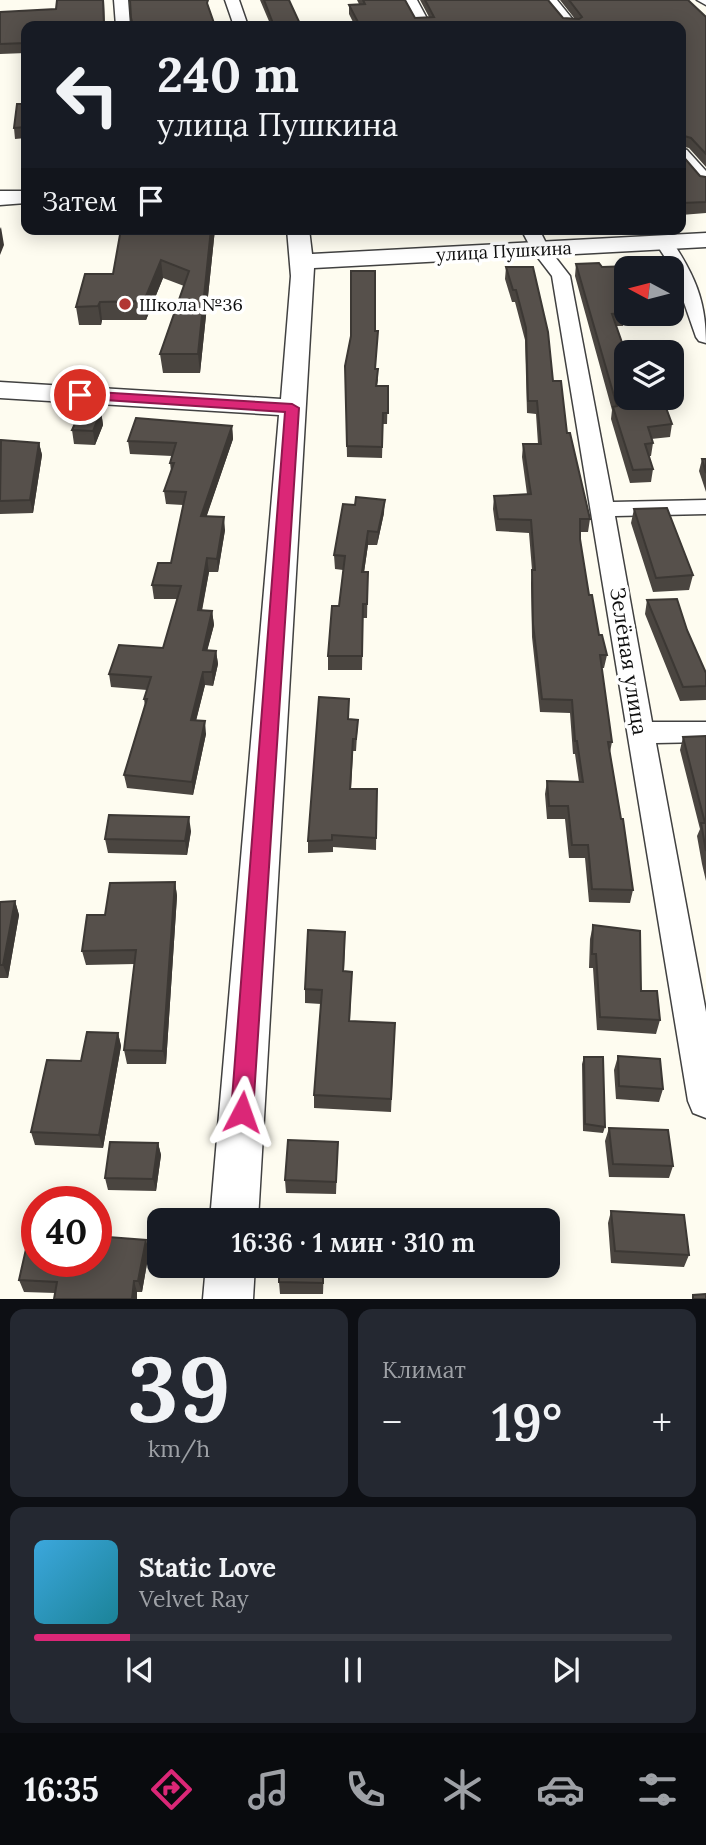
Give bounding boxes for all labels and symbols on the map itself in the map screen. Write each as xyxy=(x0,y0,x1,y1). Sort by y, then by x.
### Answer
street label: улица Пушкина xyxy=(436,236,572,266)
north arrow xyxy=(614,256,684,326)
place label: Школа №36 xyxy=(139,293,243,316)
marker: Школа №36 xyxy=(117,296,133,312)
pin xyxy=(50,365,110,425)
street label: Зелёная улица xyxy=(604,585,654,737)
position arrow xyxy=(205,1075,279,1149)
speed limit sign: 40 xyxy=(21,1186,112,1277)

